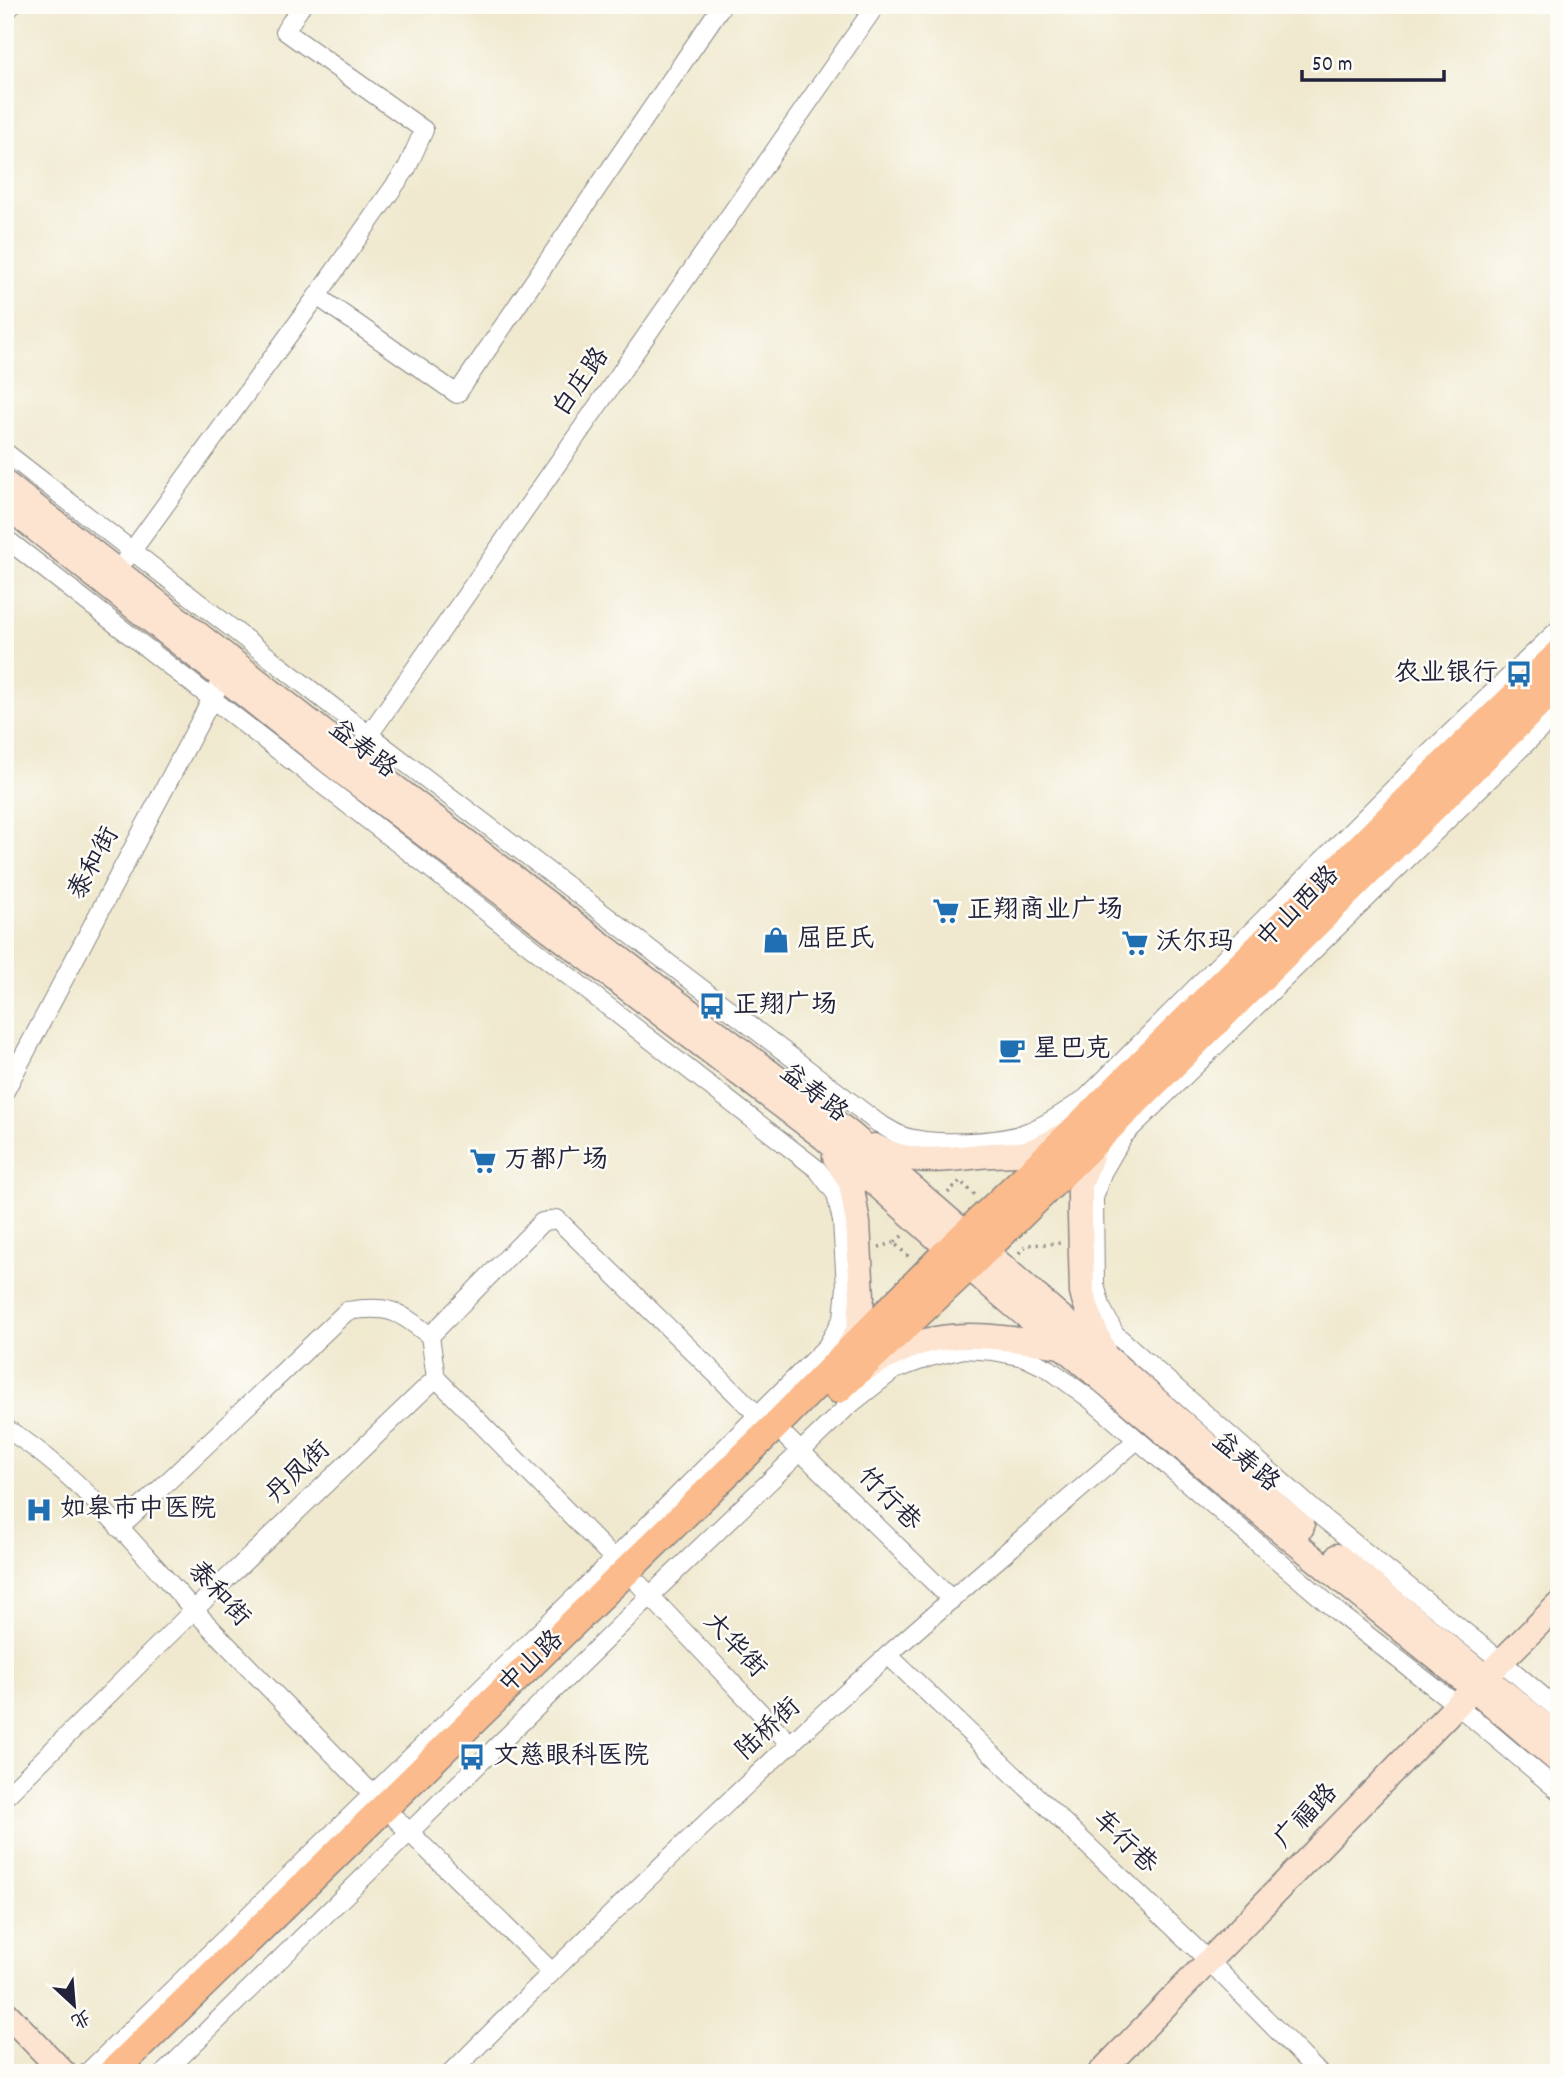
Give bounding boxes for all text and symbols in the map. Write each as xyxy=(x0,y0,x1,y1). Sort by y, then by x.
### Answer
scale bar xyxy=(1302,38,1443,82)
text: 50 m xyxy=(1312,51,1352,81)
street label: 白庄路 xyxy=(544,340,620,426)
place label: 农业银行 xyxy=(1394,656,1498,693)
bus stop icon: 农业银行 xyxy=(1504,659,1534,689)
street label: 益寿路 xyxy=(320,711,404,789)
street label: 泰和街 xyxy=(60,821,130,907)
street label: 中山西路 xyxy=(1249,858,1349,958)
place label: 正翔商业广场 xyxy=(967,893,1123,930)
supermarket icon: 正翔商业广场 xyxy=(931,896,961,926)
place label: 屈臣氏 xyxy=(797,922,875,959)
shop icon: 屈臣氏 xyxy=(761,925,791,955)
place label: 沃尔玛 xyxy=(1156,925,1234,962)
supermarket icon: 沃尔玛 xyxy=(1120,928,1150,958)
place label: 正翔广场 xyxy=(733,988,837,1025)
bus stop icon: 正翔广场 xyxy=(697,991,727,1021)
place label: 星巴克 xyxy=(1033,1032,1111,1069)
cafe icon: 星巴克 xyxy=(997,1035,1027,1065)
street label: 益寿路 xyxy=(771,1055,855,1133)
place label: 万都广场 xyxy=(504,1143,608,1180)
supermarket icon: 万都广场 xyxy=(468,1146,498,1176)
street label: 益寿路 xyxy=(1203,1424,1287,1502)
street label: 丹凤街 xyxy=(258,1433,340,1513)
street label: 竹行巷 xyxy=(847,1459,929,1541)
place label: 如皋市中医院 xyxy=(60,1492,216,1529)
hospital icon: 如皋市中医院 xyxy=(24,1495,54,1525)
street label: 泰和街 xyxy=(178,1554,258,1636)
street label: 大华街 xyxy=(694,1605,774,1687)
street label: 中山路 xyxy=(491,1623,573,1703)
street label: 陆桥街 xyxy=(728,1690,810,1770)
place label: 文慈眼科医院 xyxy=(493,1739,649,1776)
bus stop icon: 文慈眼科医院 xyxy=(457,1742,487,1772)
street label: 广福路 xyxy=(1267,1776,1347,1858)
street label: 车行巷 xyxy=(1083,1803,1165,1883)
north arrow xyxy=(38,1969,108,2039)
text: 北 xyxy=(65,2001,94,2033)

